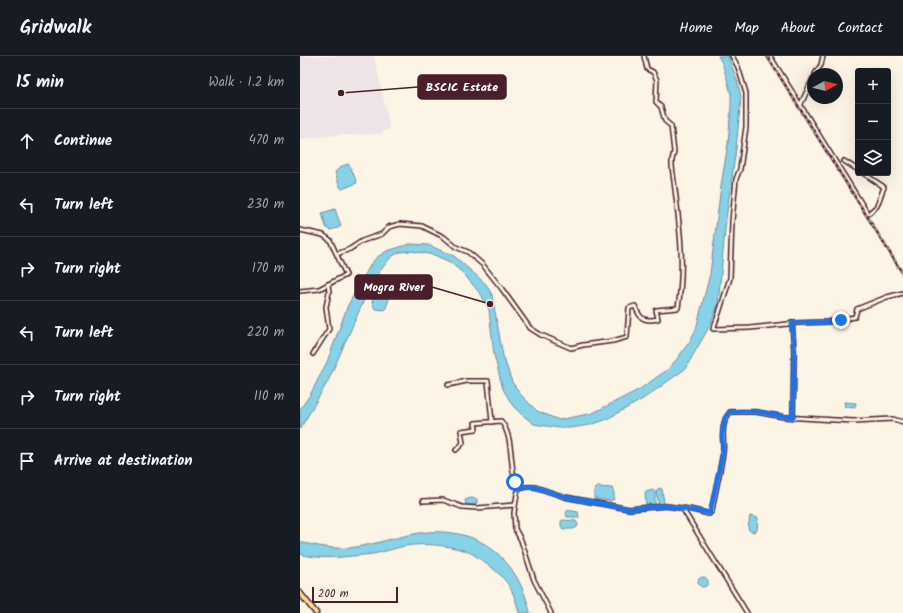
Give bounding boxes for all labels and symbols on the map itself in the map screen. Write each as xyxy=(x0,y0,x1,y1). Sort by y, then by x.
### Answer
north arrow xyxy=(807,68,843,104)
callout: BSCIC Estate xyxy=(418,75,506,99)
text: BSCIC Estate xyxy=(426,78,498,97)
callout: Mogra River xyxy=(355,275,432,299)
text: Mogra River xyxy=(364,278,425,297)
route end xyxy=(832,311,850,329)
route start xyxy=(506,473,524,491)
scale bar xyxy=(312,585,398,604)

